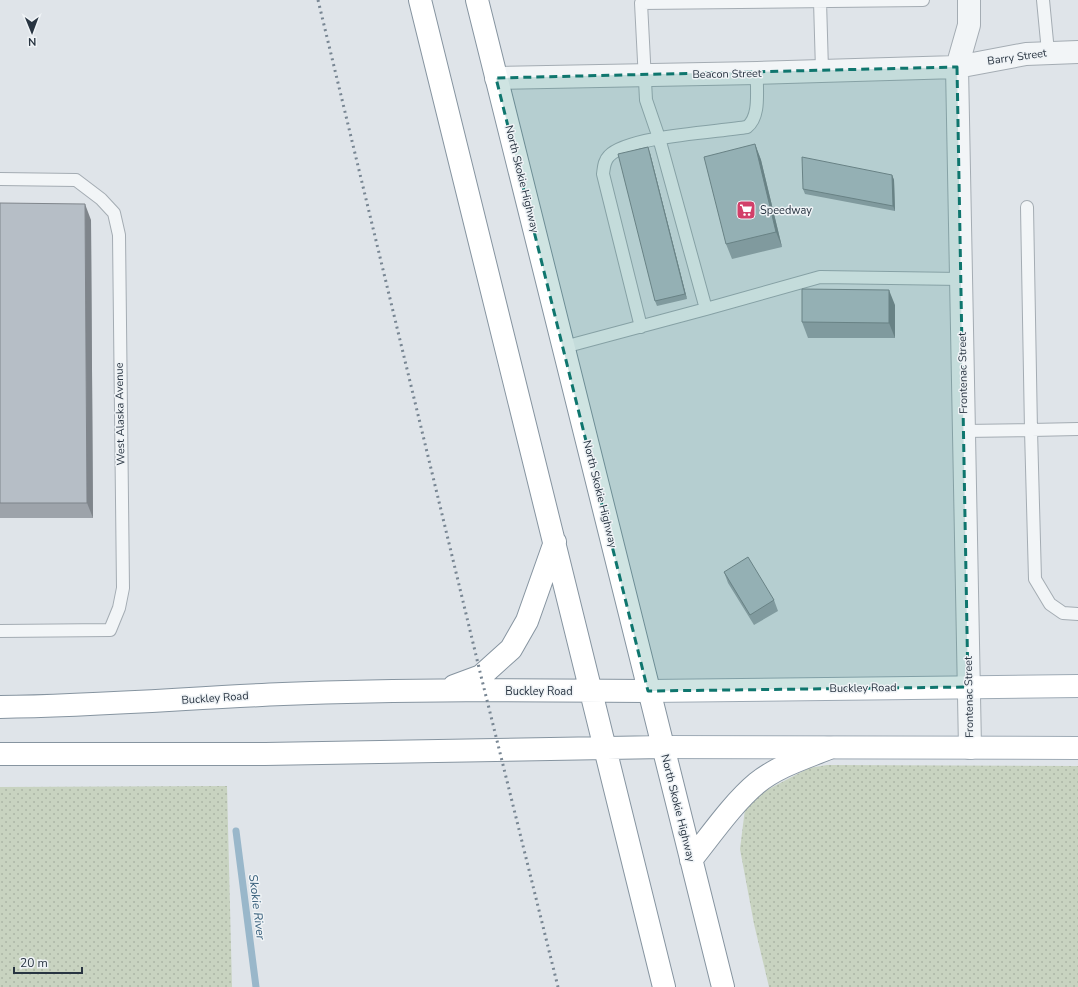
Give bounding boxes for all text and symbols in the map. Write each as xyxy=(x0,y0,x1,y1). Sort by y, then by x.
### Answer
north arrow xyxy=(12,12,52,52)
text: N xyxy=(28,34,36,49)
street label: Barry Street xyxy=(986,45,1048,69)
street label: Beacon Street xyxy=(692,66,762,82)
street label: North Skokie Highway xyxy=(501,124,543,235)
supermarket icon: Speedway xyxy=(735,199,757,221)
place label: Speedway xyxy=(760,203,812,218)
street label: Frontenac Street xyxy=(955,332,971,414)
street label: West Alaska Avenue xyxy=(112,362,128,466)
street label: North Skokie Highway xyxy=(579,439,621,550)
street label: Frontenac Street xyxy=(961,656,977,738)
street label: Buckley Road xyxy=(829,680,897,696)
street label: Buckley Road xyxy=(505,684,573,699)
street label: Buckley Road xyxy=(181,688,249,708)
street label: North Skokie Highway xyxy=(657,753,699,864)
water label: Skokie River xyxy=(245,873,269,941)
scale bar xyxy=(14,949,82,975)
text: 20 m xyxy=(20,955,48,971)

